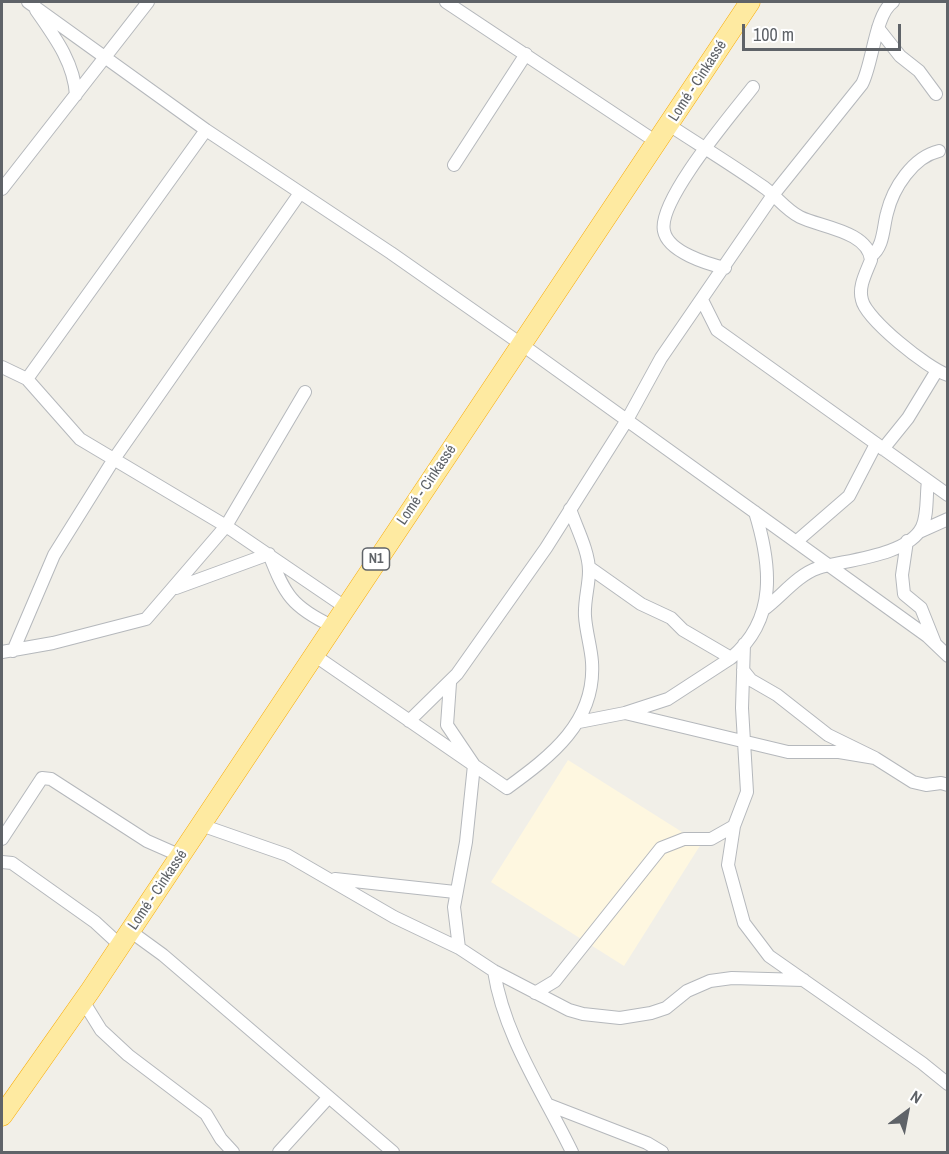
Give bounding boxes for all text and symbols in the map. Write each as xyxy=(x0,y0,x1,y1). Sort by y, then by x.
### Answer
scale bar xyxy=(745,12,904,50)
text: 100 m xyxy=(753,22,794,47)
street label: Lomé - Cinkassé xyxy=(665,37,731,125)
street label: Lomé - Cinkassé xyxy=(394,441,460,529)
road number: N1 xyxy=(362,548,389,570)
street label: Lomé - Cinkassé xyxy=(125,846,191,934)
north arrow xyxy=(877,1082,937,1142)
text: N xyxy=(907,1085,926,1109)

